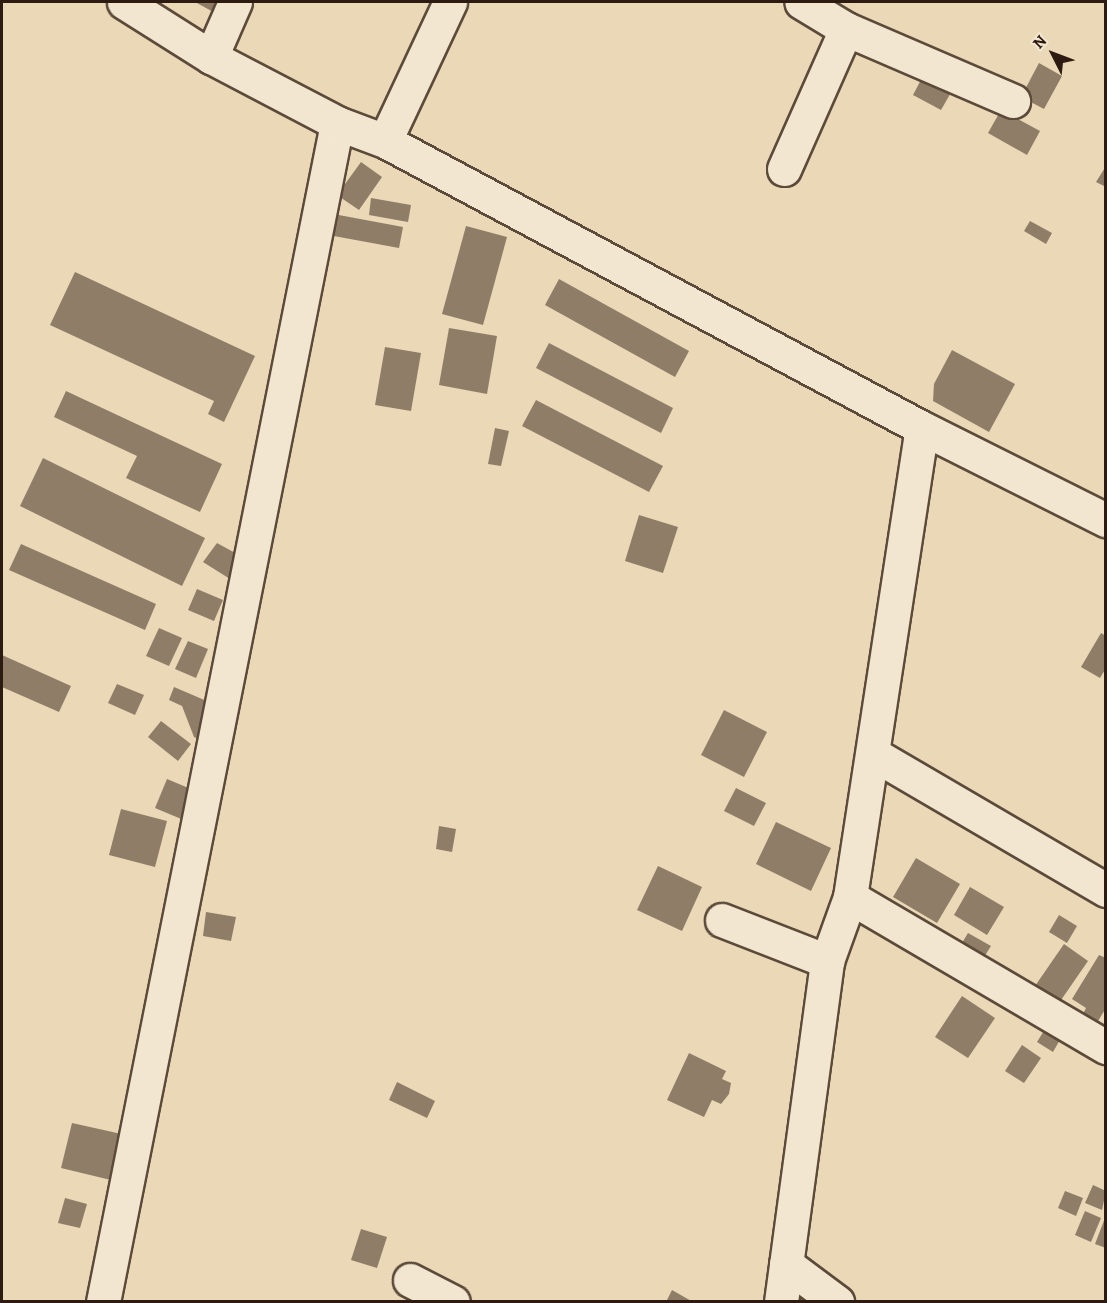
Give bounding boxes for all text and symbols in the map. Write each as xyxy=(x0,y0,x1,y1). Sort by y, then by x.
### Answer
north arrow xyxy=(1023,24,1083,84)
text: N xyxy=(1028,30,1052,54)

